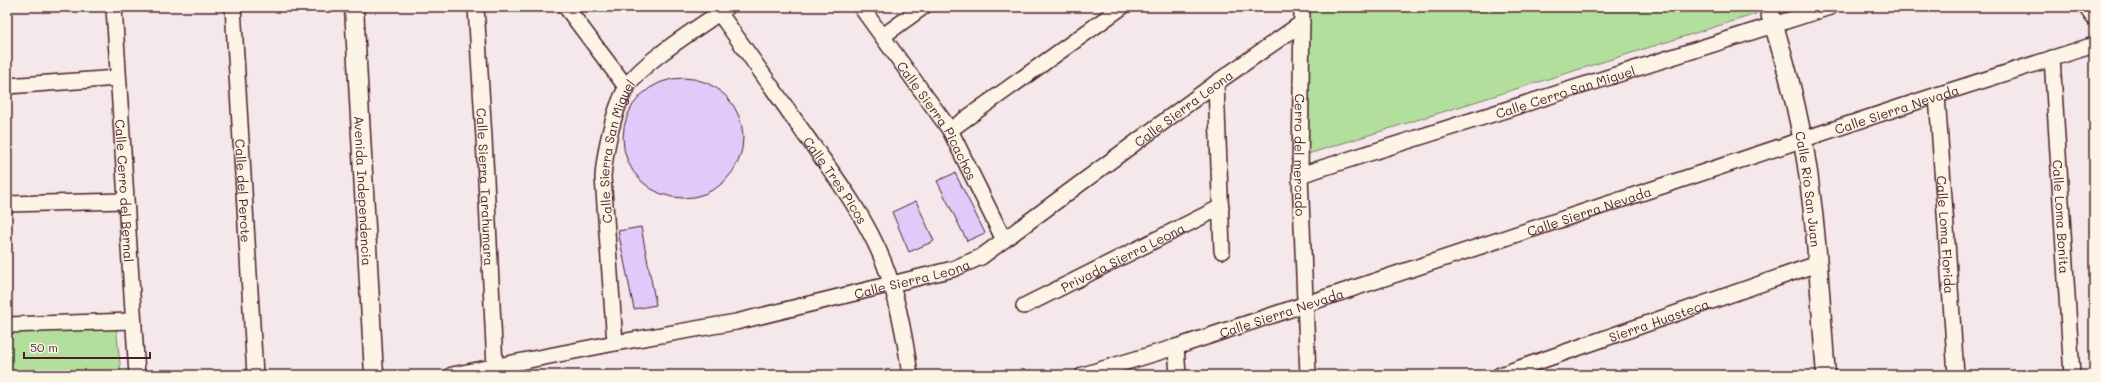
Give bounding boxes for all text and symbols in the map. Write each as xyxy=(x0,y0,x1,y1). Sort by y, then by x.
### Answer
street label: Calle Sierra Picachos xyxy=(894,57,981,182)
street label: Calle Cerro San Miguel xyxy=(1493,61,1637,121)
street label: Calle Sierra Leona xyxy=(1130,66,1236,150)
street label: Calle Sierra San Miguel xyxy=(594,75,638,224)
street label: Calle Sierra Nevada xyxy=(1832,80,1961,137)
street label: Cerro del mercado xyxy=(1291,94,1310,217)
street label: Calle Sierra Tarahumara xyxy=(474,107,499,266)
street label: Avenida Independencia xyxy=(351,115,377,266)
street label: Calle Cerro del Bernal xyxy=(113,119,138,263)
street label: Calle Río San Juan xyxy=(1793,130,1825,248)
street label: Calle Tres Picos xyxy=(800,133,872,227)
street label: Calle del Perote xyxy=(232,138,256,243)
street label: Calle Loma Bonita xyxy=(2050,159,2074,274)
street label: Calle Loma Florida xyxy=(1934,175,1959,294)
street label: Calle Sierra Nevada xyxy=(1524,182,1653,239)
street label: Privada Sierra Leona xyxy=(1057,218,1187,295)
street label: Calle Sierra Leona xyxy=(852,254,972,301)
street label: Calle Sierra Nevada xyxy=(1217,284,1346,341)
street label: Sierra Huasteca xyxy=(1606,294,1711,345)
scale bar xyxy=(24,334,150,360)
text: 50 m xyxy=(30,339,58,355)

